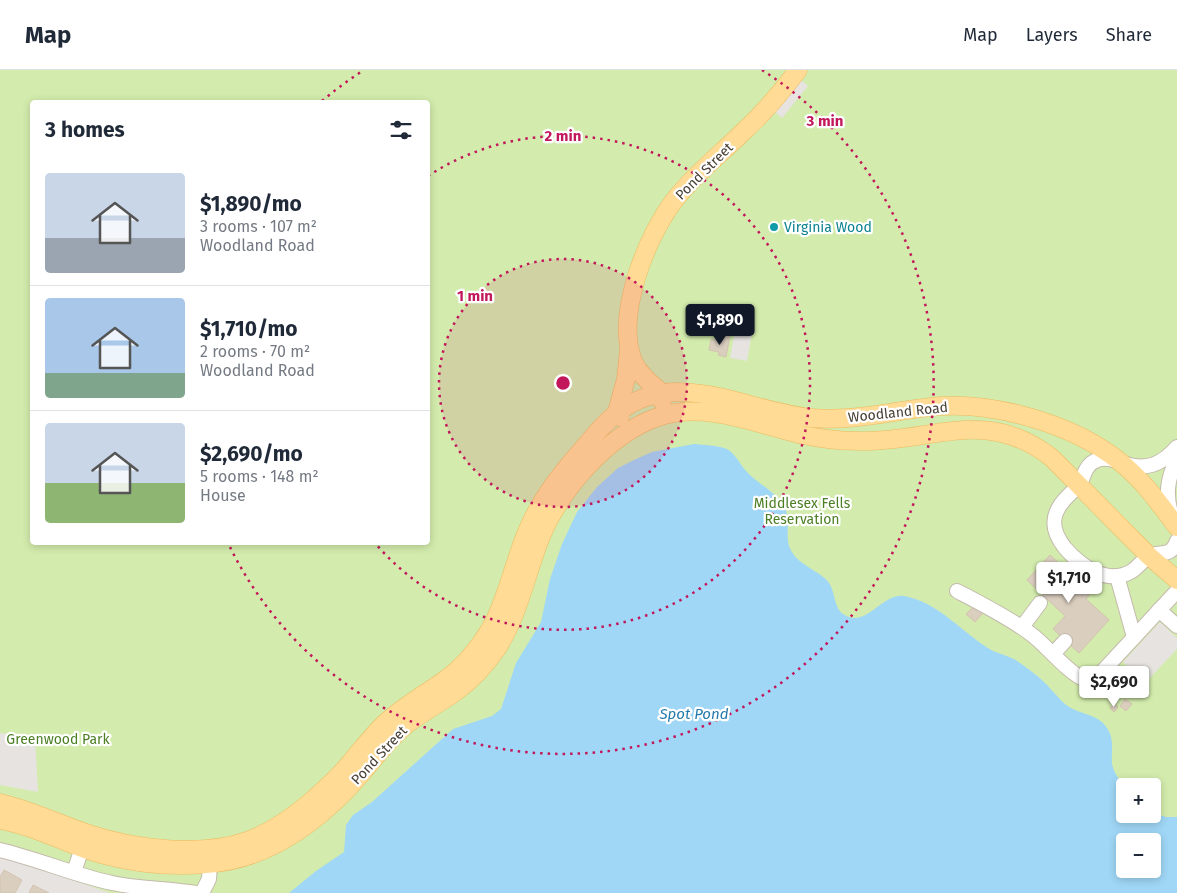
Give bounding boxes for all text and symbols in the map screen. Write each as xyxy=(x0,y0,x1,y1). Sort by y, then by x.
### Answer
text: Map xyxy=(25,21,71,49)
text: Map xyxy=(963,24,998,46)
text: Layers xyxy=(1026,24,1078,46)
text: Share xyxy=(1106,24,1152,46)
text: 3 min xyxy=(806,112,843,130)
icon: filters xyxy=(387,116,415,144)
text: 3 homes xyxy=(45,117,125,143)
text: 2 min xyxy=(545,127,581,145)
street label: Pond Street xyxy=(672,138,737,204)
text: $1,890/mo xyxy=(200,191,302,217)
icon: home xyxy=(85,193,145,253)
text: 3 rooms · 107 m² xyxy=(200,217,317,236)
place label: Virginia Wood xyxy=(784,219,872,236)
marker: Virginia Wood xyxy=(768,221,780,233)
text: Woodland Road xyxy=(200,236,315,255)
text: 1 min xyxy=(457,287,493,305)
pin: $1,890 xyxy=(679,304,761,346)
text: $1,890 xyxy=(697,310,743,329)
text: $1,710/mo xyxy=(200,316,297,342)
icon: home xyxy=(85,318,145,378)
text: 2 rooms · 70 m² xyxy=(200,342,310,361)
text: Woodland Road xyxy=(200,361,315,380)
centre of rings xyxy=(554,374,572,392)
street label: Woodland Road xyxy=(847,399,949,426)
text: $2,690/mo xyxy=(200,441,303,467)
icon: home xyxy=(85,443,145,503)
text: 5 rooms · 148 m² xyxy=(200,467,319,486)
text: House xyxy=(200,486,246,505)
park label: Middlesex Fells Reservation xyxy=(754,495,851,528)
pin: $1,710 xyxy=(1028,562,1110,604)
text: $1,710 xyxy=(1047,568,1091,587)
pin: $2,690 xyxy=(1073,666,1155,708)
text: $2,690 xyxy=(1090,672,1138,691)
water label: Spot Pond xyxy=(658,705,729,723)
street label: Pond Street xyxy=(348,722,412,788)
park label: Greenwood Park xyxy=(6,731,110,748)
map controls xyxy=(1116,778,1161,878)
button: + xyxy=(1116,778,1161,823)
button: − xyxy=(1116,833,1161,878)

